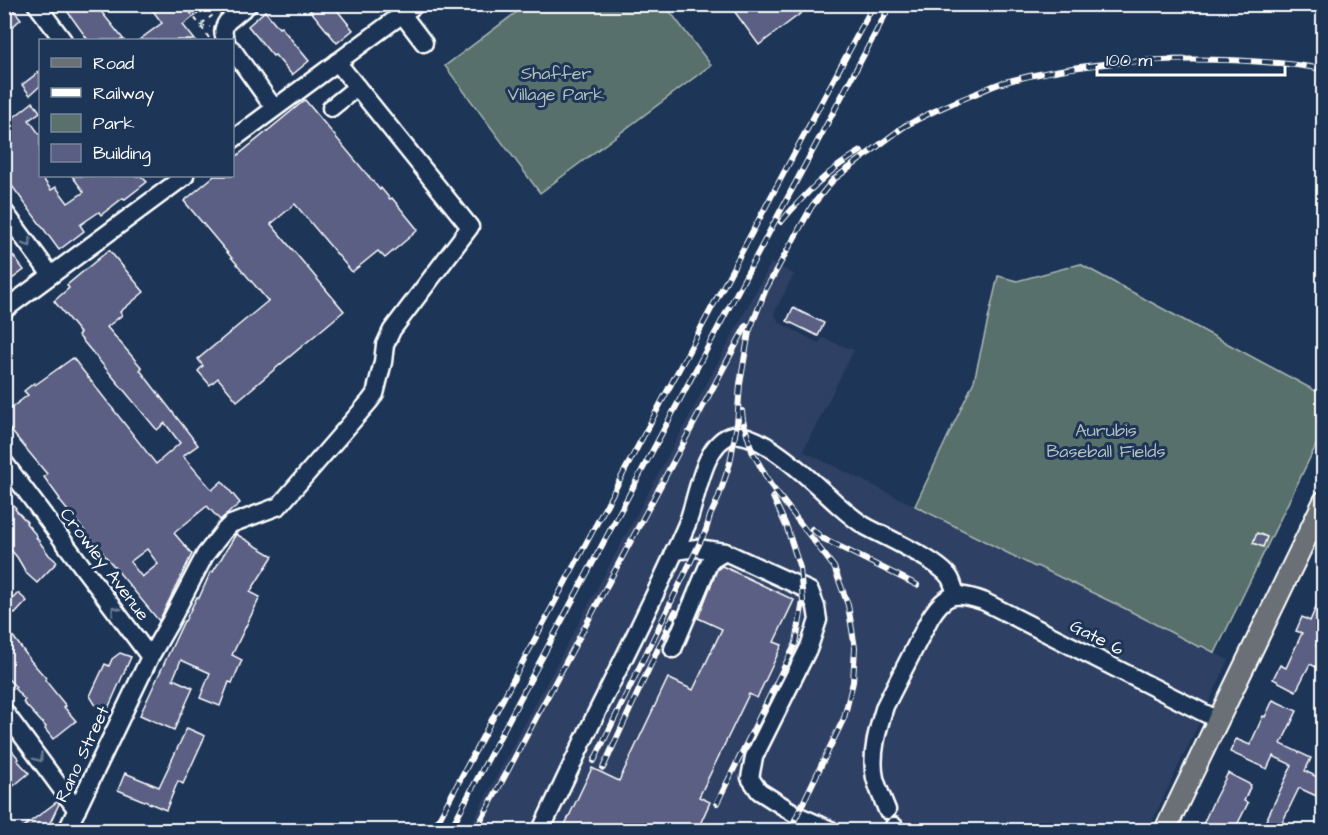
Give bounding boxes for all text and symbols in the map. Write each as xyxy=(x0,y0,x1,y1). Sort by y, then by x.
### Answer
legend xyxy=(39,39,234,177)
scale bar xyxy=(1097,39,1284,77)
text: 100 m xyxy=(1106,48,1152,73)
text: Road xyxy=(93,51,134,76)
park label: Shaffer Village Park xyxy=(508,61,604,108)
text: Railway xyxy=(93,81,154,107)
text: Park xyxy=(93,111,135,136)
text: Building xyxy=(93,141,151,167)
one-way arrow xyxy=(21,236,32,247)
park label: Aurubis Baseball Fields xyxy=(1047,418,1165,464)
street label: Crowley Avenue xyxy=(53,503,156,627)
one-way arrow xyxy=(111,606,122,617)
street label: Gate 6 xyxy=(1066,613,1128,662)
street label: Rano Street xyxy=(49,701,116,807)
one-way arrow xyxy=(32,752,43,763)

